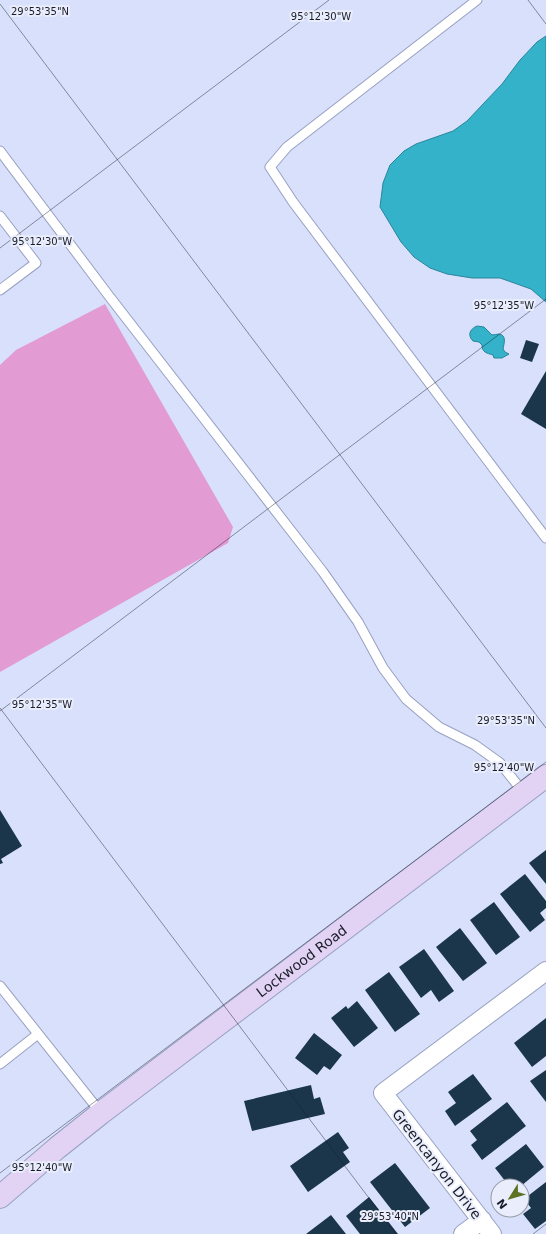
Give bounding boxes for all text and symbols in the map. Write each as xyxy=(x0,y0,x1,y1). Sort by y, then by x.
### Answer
text: 29°53'35"N xyxy=(11,6,69,17)
text: 95°12'30"W xyxy=(291,11,351,22)
text: 95°12'30"W xyxy=(12,236,72,247)
text: 95°12'35"W xyxy=(474,300,534,311)
text: 95°12'35"W xyxy=(12,699,72,710)
text: 29°53'35"N xyxy=(477,715,535,726)
text: 95°12'40"W xyxy=(474,762,534,773)
street label: Lockwood Road xyxy=(253,922,350,1000)
street label: Greencanyon Drive xyxy=(389,1106,485,1222)
text: 95°12'40"W xyxy=(12,1162,72,1173)
north arrow xyxy=(490,1178,530,1218)
text: N xyxy=(494,1196,510,1211)
text: 29°53'40"N xyxy=(361,1211,419,1222)

